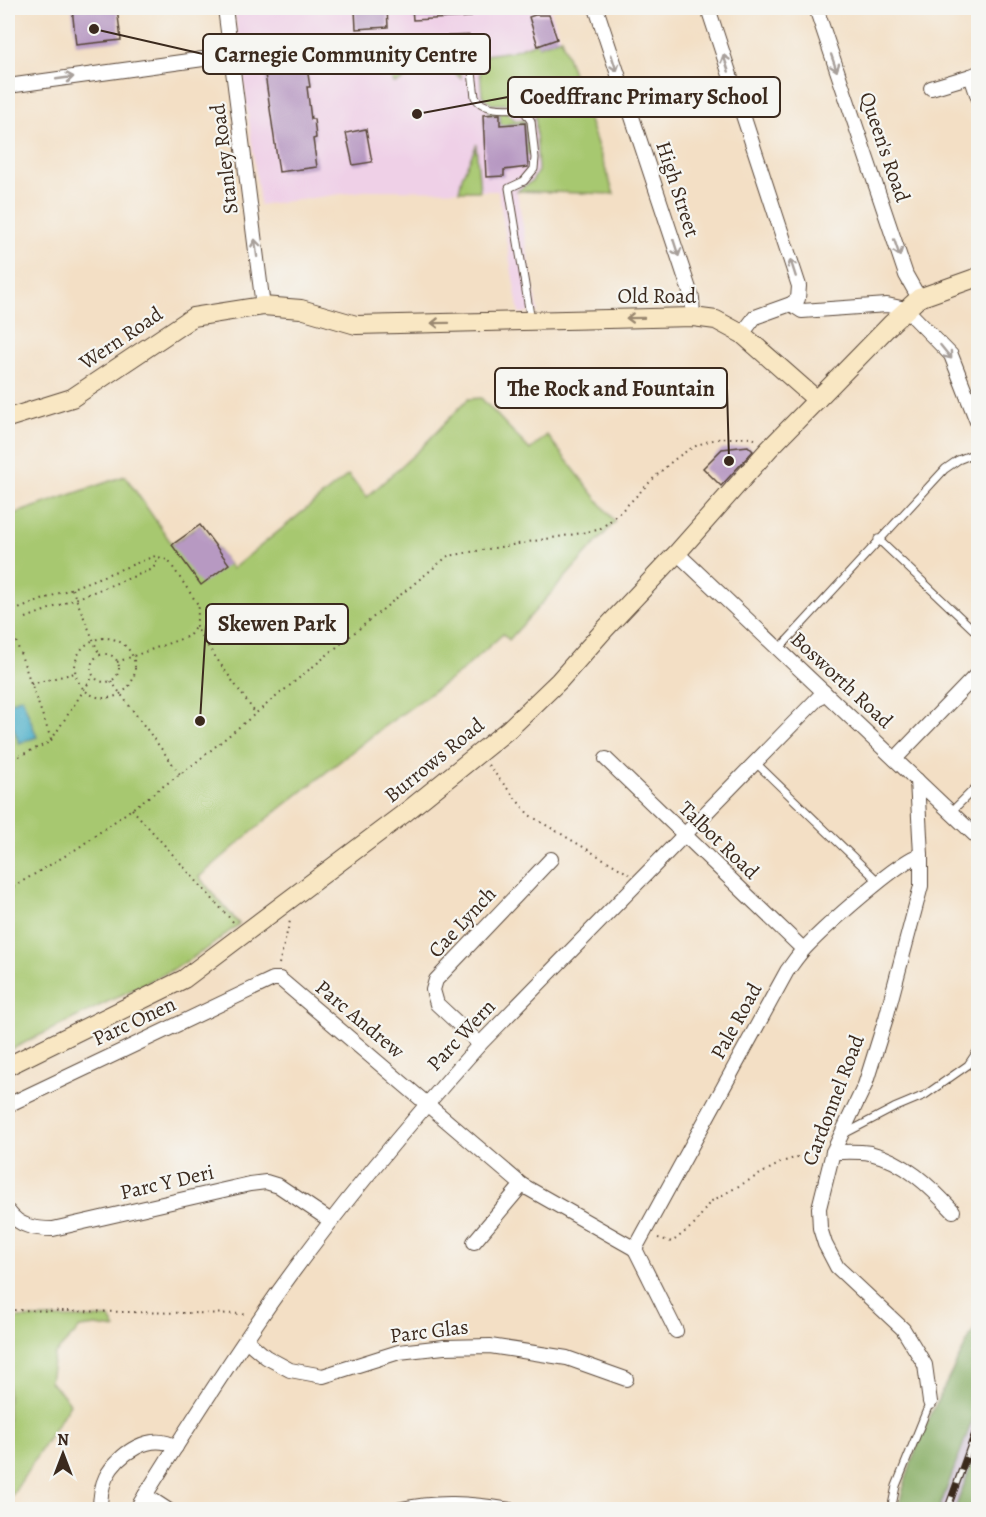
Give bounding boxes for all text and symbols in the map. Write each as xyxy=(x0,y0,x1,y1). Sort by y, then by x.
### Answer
callout: Carnegie Community Centre xyxy=(203,34,490,74)
text: Carnegie Community Centre xyxy=(215,40,477,70)
one-way arrow xyxy=(610,53,621,72)
one-way arrow xyxy=(830,53,841,72)
one-way arrow xyxy=(719,54,730,73)
one-way arrow xyxy=(55,73,75,84)
callout: Coedffranc Primary School xyxy=(508,77,780,117)
text: Coedffranc Primary School xyxy=(520,82,768,112)
street label: Queen's Road xyxy=(853,88,917,206)
street label: Stanley Road xyxy=(203,101,245,216)
street label: High Street xyxy=(649,138,707,241)
one-way arrow xyxy=(250,238,261,258)
one-way arrow xyxy=(671,238,682,257)
one-way arrow xyxy=(892,238,903,257)
one-way arrow xyxy=(787,259,798,278)
street label: Old Road xyxy=(618,282,697,310)
street label: Wern Road xyxy=(73,299,169,377)
one-way arrow xyxy=(625,312,645,324)
one-way arrow xyxy=(430,317,450,329)
one-way arrow xyxy=(940,343,953,359)
callout: The Rock and Fountain xyxy=(495,368,727,408)
text: The Rock and Fountain xyxy=(507,374,715,404)
callout: Skewen Park xyxy=(206,604,348,644)
text: Skewen Park xyxy=(218,609,337,639)
street label: Bosworth Road xyxy=(785,625,900,735)
street label: Burrows Road xyxy=(378,711,490,809)
street label: Talbot Road xyxy=(673,795,766,886)
street label: Cae Lynch xyxy=(422,880,502,964)
street label: Parc Andrew xyxy=(309,973,411,1065)
street label: Pale Road xyxy=(704,977,769,1064)
street label: Parc Onen xyxy=(88,990,180,1052)
street label: Parc Wern xyxy=(420,993,502,1077)
street label: Cardonnel Road xyxy=(795,1030,871,1169)
street label: Parc Y Deri xyxy=(117,1158,217,1206)
street label: Parc Glas xyxy=(388,1312,470,1350)
north arrow xyxy=(33,1424,93,1484)
text: N xyxy=(57,1429,69,1451)

